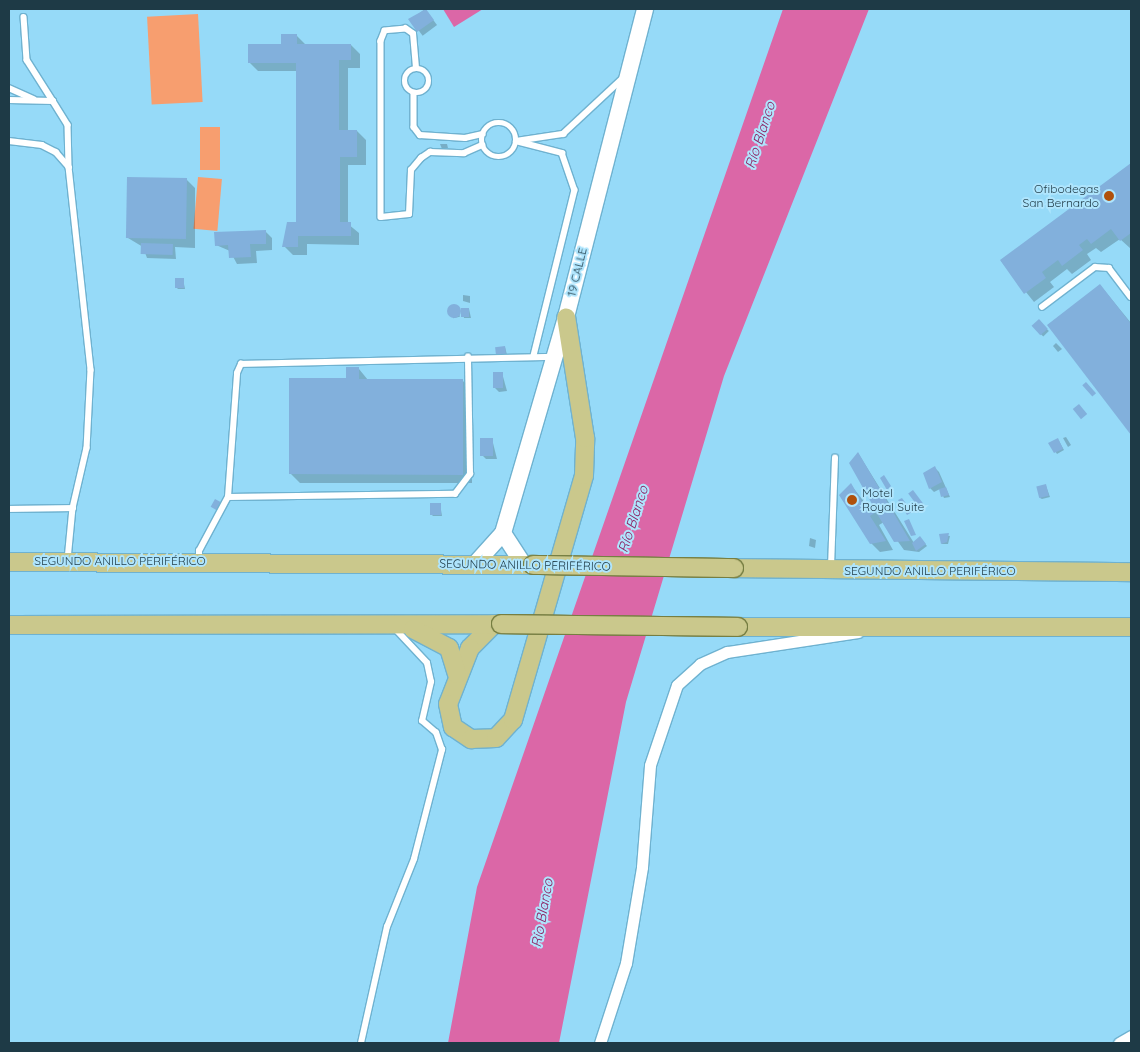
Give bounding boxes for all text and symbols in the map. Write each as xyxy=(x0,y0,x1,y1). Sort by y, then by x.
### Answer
water label: Río Blanco xyxy=(741,99,779,171)
place label: Ofibodegas San Bernardo xyxy=(1022,182,1099,210)
marker: Ofibodegas San Bernardo xyxy=(1103,190,1115,202)
street label: 19 CALLE xyxy=(564,246,590,298)
water label: Río Blanco xyxy=(614,483,652,555)
place label: Motel Royal Suite xyxy=(862,486,924,514)
marker: Motel Royal Suite xyxy=(846,494,858,506)
street label: SEGUNDO ANILLO PERIFÉRICO xyxy=(34,554,206,568)
street label: SEGUNDO ANILLO PERIFÉRICO xyxy=(439,556,611,574)
street label: SEGUNDO ANILLO PERIFÉRICO xyxy=(844,564,1016,578)
water label: Río Blanco xyxy=(528,877,556,949)

